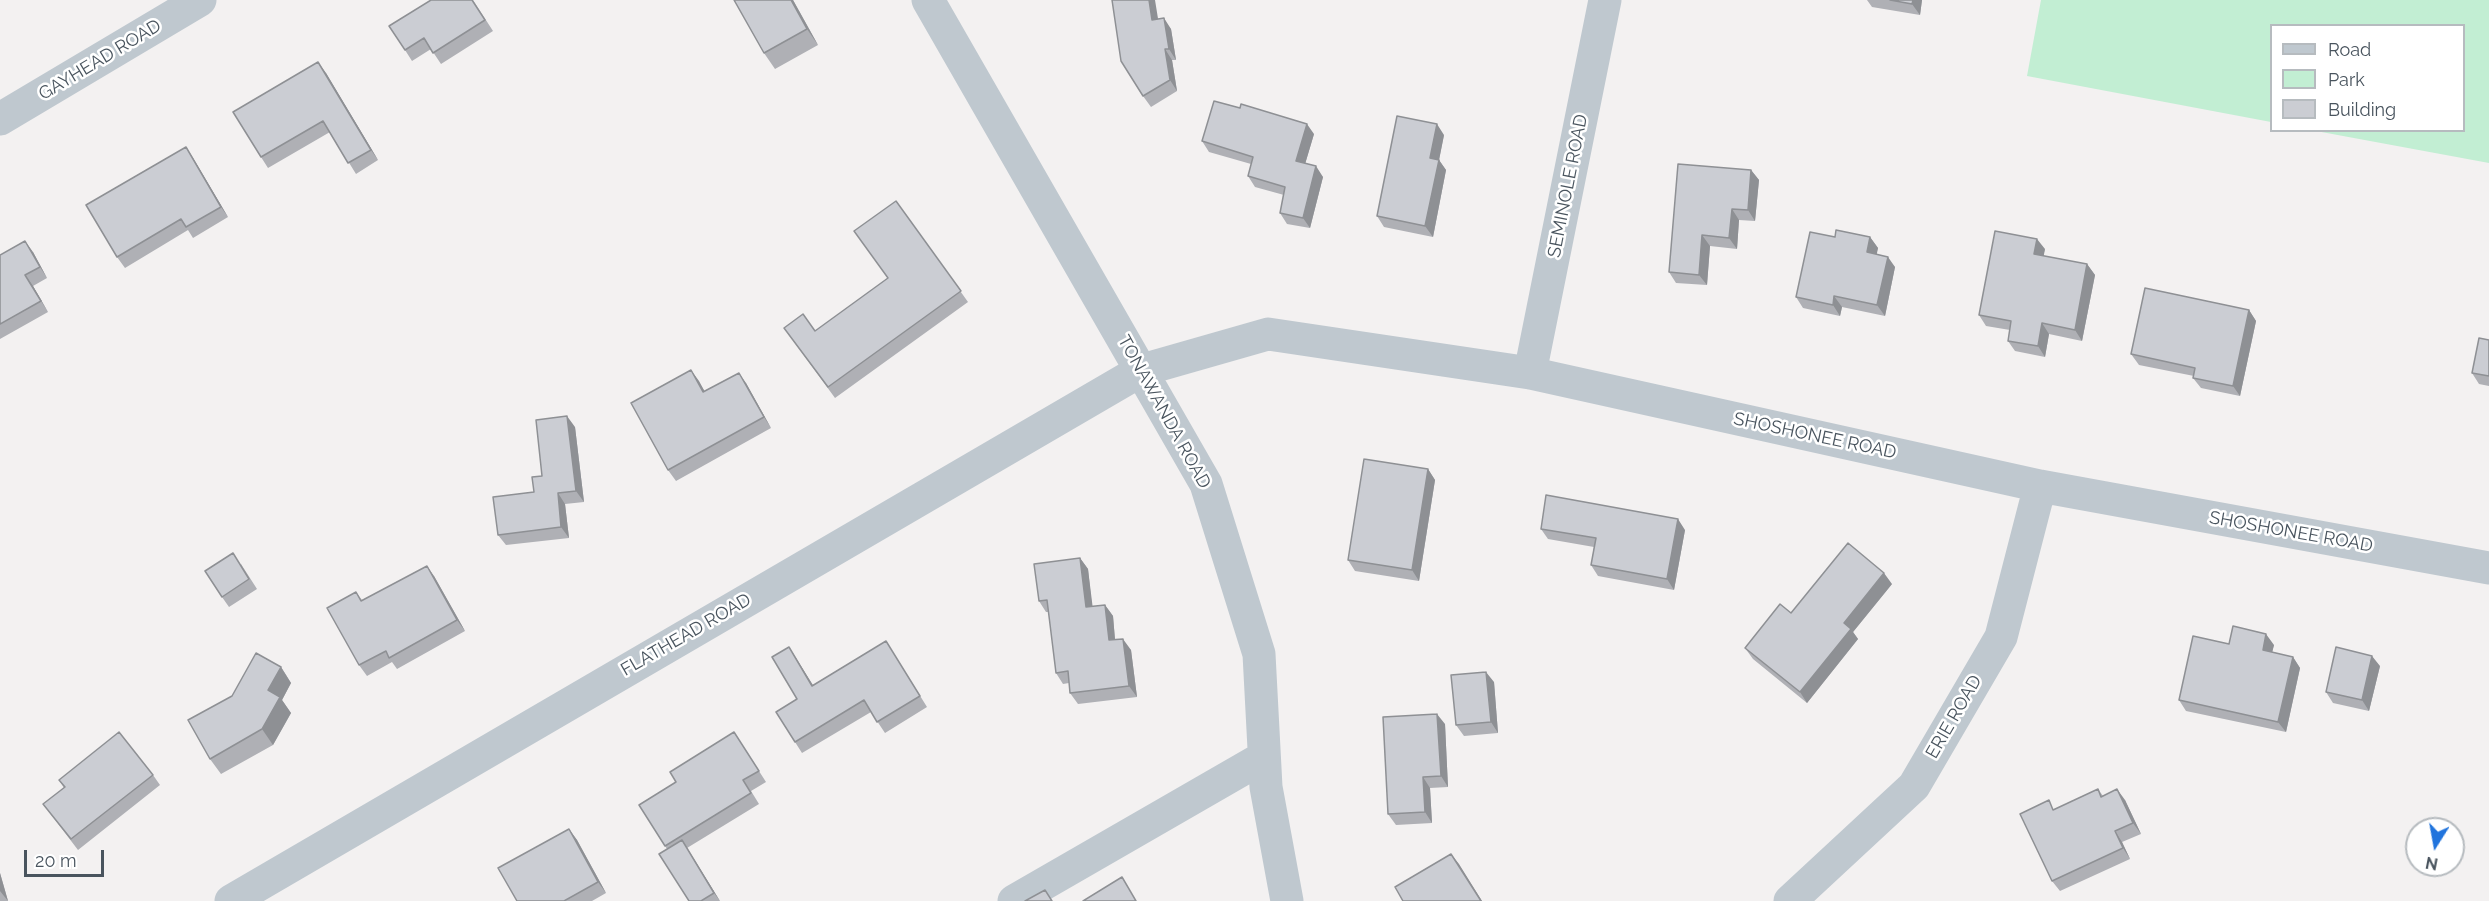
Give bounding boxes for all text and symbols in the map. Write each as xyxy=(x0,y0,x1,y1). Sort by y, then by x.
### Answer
street label: GAYHEAD ROAD xyxy=(35,15,165,105)
legend xyxy=(2270,24,2465,132)
text: Road xyxy=(2328,39,2371,60)
text: Park xyxy=(2328,69,2365,90)
text: Building xyxy=(2328,99,2396,120)
street label: SEMINOLE ROAD xyxy=(1544,113,1592,259)
street label: TONAWANDA ROAD xyxy=(1113,332,1215,492)
street label: SHOSHONEE ROAD xyxy=(1732,408,1898,464)
street label: SHOSHONEE ROAD xyxy=(2208,507,2374,557)
street label: FLATHEAD ROAD xyxy=(617,589,755,681)
street label: ERIE ROAD xyxy=(1922,672,1986,762)
north arrow xyxy=(2405,817,2465,877)
scale bar xyxy=(27,838,106,876)
text: 20 m xyxy=(35,850,77,871)
text: N xyxy=(2424,853,2440,874)

